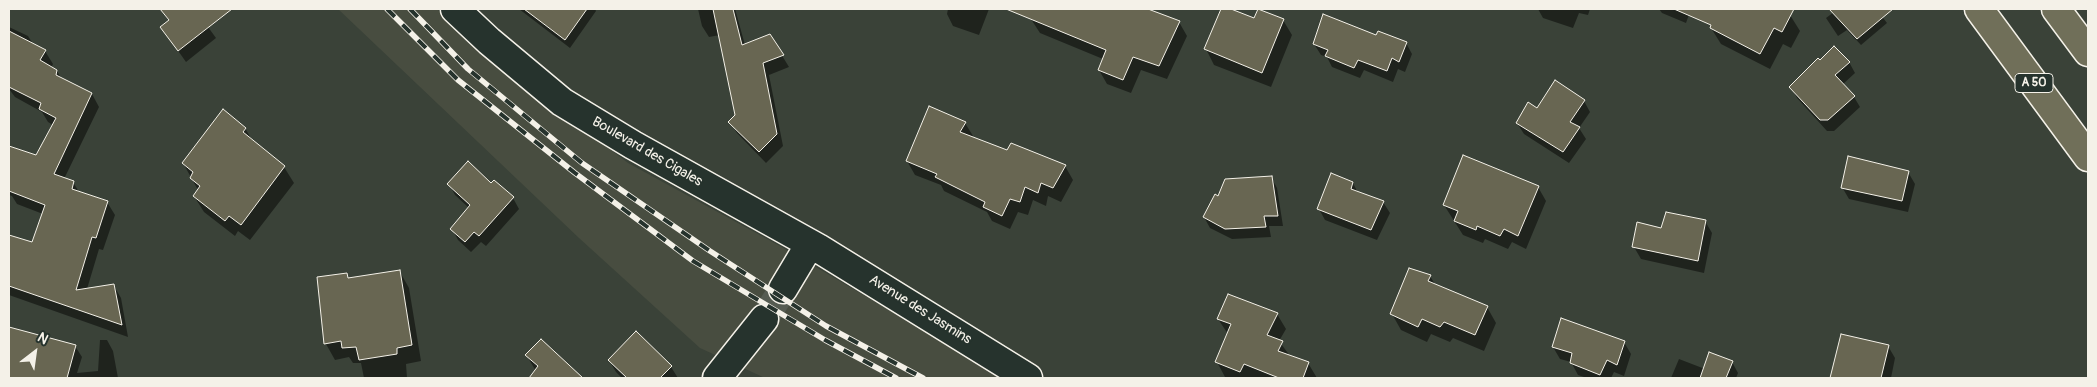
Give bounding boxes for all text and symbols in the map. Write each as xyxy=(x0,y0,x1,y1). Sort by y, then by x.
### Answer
road number: A 50 xyxy=(2015,74,2053,92)
street label: Boulevard des Cigales xyxy=(589,114,705,190)
street label: Avenue des Jasmins xyxy=(866,272,974,348)
north arrow xyxy=(10,327,60,377)
text: N xyxy=(34,329,51,348)

